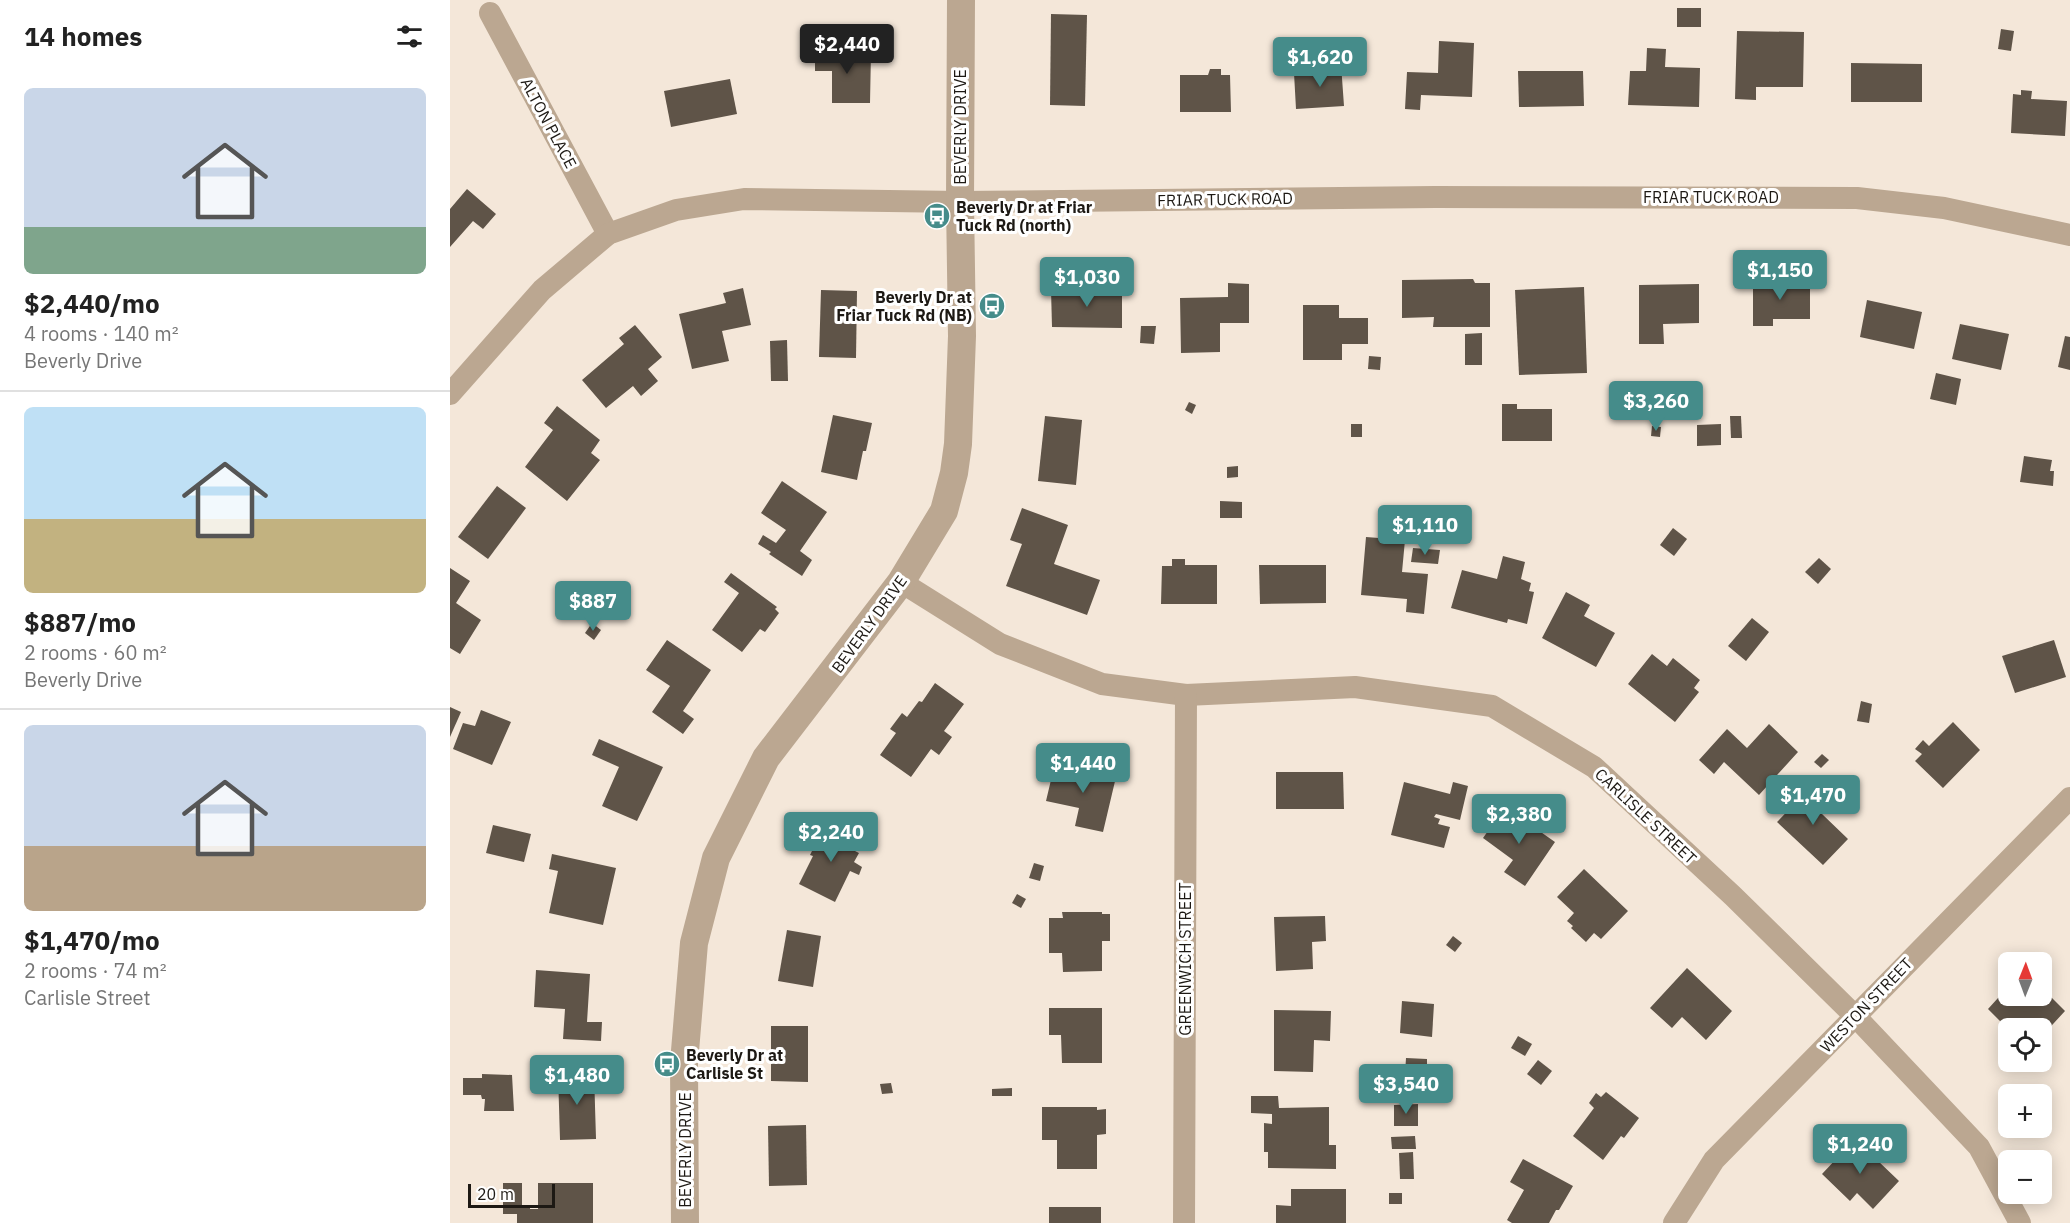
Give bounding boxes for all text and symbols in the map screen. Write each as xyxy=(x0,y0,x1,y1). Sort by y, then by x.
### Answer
text: 14 homes xyxy=(24,19,142,53)
icon: filters xyxy=(393,20,426,53)
pin: $2,440 xyxy=(798,24,896,75)
text: $2,440 xyxy=(814,30,880,57)
pin: $1,620 xyxy=(1271,37,1369,88)
text: $1,620 xyxy=(1287,43,1353,70)
street label: BEVERLY DRIVE xyxy=(950,69,970,185)
street label: ALTON PLACE xyxy=(517,74,581,172)
icon: home xyxy=(171,127,279,235)
street label: FRIAR TUCK ROAD xyxy=(1643,187,1779,207)
street label: FRIAR TUCK ROAD xyxy=(1157,188,1293,210)
place label: Beverly Dr at Friar Tuck Rd (north) xyxy=(956,197,1093,235)
bus stop icon: Beverly Dr at Friar Tuck Rd (north) xyxy=(922,201,952,231)
pin: $1,150 xyxy=(1731,250,1829,301)
text: $1,150 xyxy=(1747,256,1813,283)
pin: $1,030 xyxy=(1038,257,1136,308)
text: $1,030 xyxy=(1054,263,1120,290)
text: $2,440/mo xyxy=(24,286,160,320)
place label: Beverly Dr at Friar Tuck Rd (NB) xyxy=(836,287,972,325)
bus stop icon: Beverly Dr at Friar Tuck Rd (NB) xyxy=(977,291,1007,321)
text: 4 rooms · 140 m² xyxy=(24,320,179,347)
text: Beverly Drive xyxy=(24,347,142,374)
pin: $3,260 xyxy=(1607,381,1705,432)
text: $3,260 xyxy=(1623,387,1689,414)
icon: home xyxy=(171,446,279,554)
pin: $1,110 xyxy=(1376,505,1474,556)
text: $1,110 xyxy=(1392,511,1458,538)
street label: BEVERLY DRIVE xyxy=(827,571,911,677)
pin: $887 xyxy=(557,581,629,632)
text: $887 xyxy=(569,587,617,614)
text: $887/mo xyxy=(24,605,136,639)
text: 2 rooms · 60 m² xyxy=(24,639,167,666)
text: Beverly Drive xyxy=(24,666,142,693)
pin: $1,440 xyxy=(1034,743,1132,794)
text: $1,440 xyxy=(1050,749,1116,776)
icon: home xyxy=(171,764,279,872)
street label: CARLISLE STREET xyxy=(1591,764,1701,868)
pin: $1,470 xyxy=(1764,775,1862,826)
text: $1,470 xyxy=(1780,781,1846,808)
pin: $2,380 xyxy=(1470,794,1568,845)
text: $2,380 xyxy=(1486,800,1552,827)
pin: $2,240 xyxy=(782,812,880,863)
text: $2,240 xyxy=(798,818,864,845)
street label: GREENWICH STREET xyxy=(1175,882,1195,1036)
text: $1,470/mo xyxy=(24,923,160,957)
north arrow xyxy=(1998,952,2052,1006)
map controls xyxy=(1998,952,2052,1204)
street label: WESTON STREET xyxy=(1816,953,1916,1057)
text: 2 rooms · 74 m² xyxy=(24,957,167,984)
text: Carlisle Street xyxy=(24,984,151,1011)
button: locate xyxy=(1998,1018,2052,1072)
place label: Beverly Dr at Carlisle St xyxy=(686,1045,783,1083)
bus stop icon: Beverly Dr at Carlisle St xyxy=(652,1049,682,1079)
pin: $1,480 xyxy=(528,1055,626,1106)
text: $1,480 xyxy=(544,1061,610,1088)
pin: $3,540 xyxy=(1357,1064,1455,1115)
text: $3,540 xyxy=(1373,1070,1439,1097)
button: + xyxy=(1998,1084,2052,1138)
street label: BEVERLY DRIVE xyxy=(675,1092,695,1208)
pin: $1,240 xyxy=(1811,1124,1909,1175)
text: $1,240 xyxy=(1827,1130,1893,1157)
button: − xyxy=(1998,1150,2052,1204)
scale bar xyxy=(468,1181,555,1208)
text: 20 m xyxy=(477,1184,514,1204)

